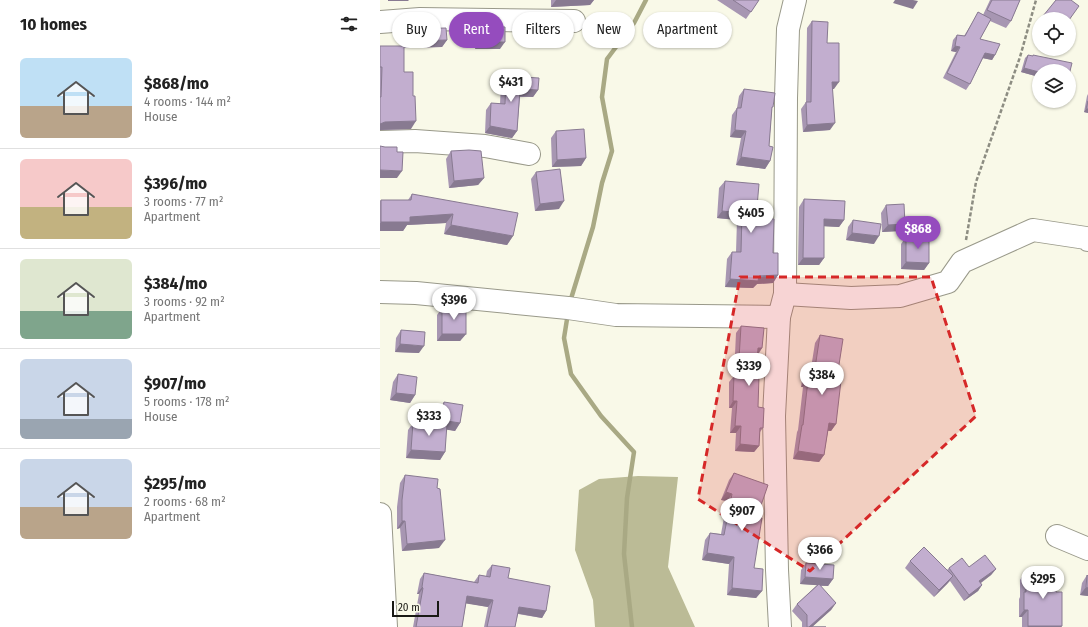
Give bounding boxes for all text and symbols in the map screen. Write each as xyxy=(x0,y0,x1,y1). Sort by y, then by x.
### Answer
chip: Buy xyxy=(392,12,441,48)
chip: Rent xyxy=(449,12,504,48)
chip: Filters xyxy=(512,12,574,48)
chip: New xyxy=(582,12,635,48)
chip: Apartment xyxy=(643,12,732,48)
map controls xyxy=(1032,12,1076,108)
button: locate xyxy=(1032,12,1076,56)
icon: filters xyxy=(338,13,360,35)
text: 10 homes xyxy=(20,14,87,35)
button: layers xyxy=(1032,64,1076,108)
pin: $431 xyxy=(487,69,535,103)
text: $868/mo xyxy=(144,73,209,94)
icon: home xyxy=(52,74,100,122)
text: $431 xyxy=(499,74,523,89)
text: 4 rooms · 144 m² xyxy=(144,94,231,109)
text: House xyxy=(144,109,178,124)
text: $396/mo xyxy=(144,173,207,194)
icon: home xyxy=(52,175,100,223)
text: 3 rooms · 77 m² xyxy=(144,194,223,209)
pin: $405 xyxy=(727,200,775,234)
text: $405 xyxy=(738,205,764,220)
text: Apartment xyxy=(144,209,200,224)
pin: $868 xyxy=(894,216,942,250)
text: $868 xyxy=(904,221,932,236)
text: $384/mo xyxy=(144,273,207,294)
icon: home xyxy=(52,275,100,323)
pin: $396 xyxy=(430,287,478,321)
text: $396 xyxy=(441,292,467,307)
text: 3 rooms · 92 m² xyxy=(144,294,225,309)
text: Apartment xyxy=(144,309,200,324)
pin: $339 xyxy=(725,353,773,387)
text: $339 xyxy=(736,358,762,373)
pin: $384 xyxy=(798,362,846,396)
text: $384 xyxy=(809,367,835,382)
text: $907/mo xyxy=(144,373,206,394)
icon: home xyxy=(52,375,100,423)
text: 5 rooms · 178 m² xyxy=(144,394,230,409)
pin: $333 xyxy=(405,403,453,437)
text: $333 xyxy=(417,408,441,423)
text: House xyxy=(144,409,178,424)
text: $295/mo xyxy=(144,473,206,494)
icon: home xyxy=(52,475,100,523)
text: 2 rooms · 68 m² xyxy=(144,494,226,509)
pin: $907 xyxy=(718,498,766,532)
text: $907 xyxy=(729,503,755,518)
text: Apartment xyxy=(144,509,200,524)
pin: $366 xyxy=(796,537,844,571)
text: $366 xyxy=(807,542,833,557)
pin: $295 xyxy=(1019,566,1067,600)
text: $295 xyxy=(1030,571,1056,586)
scale bar xyxy=(392,599,439,618)
text: 20 m xyxy=(398,601,420,614)

